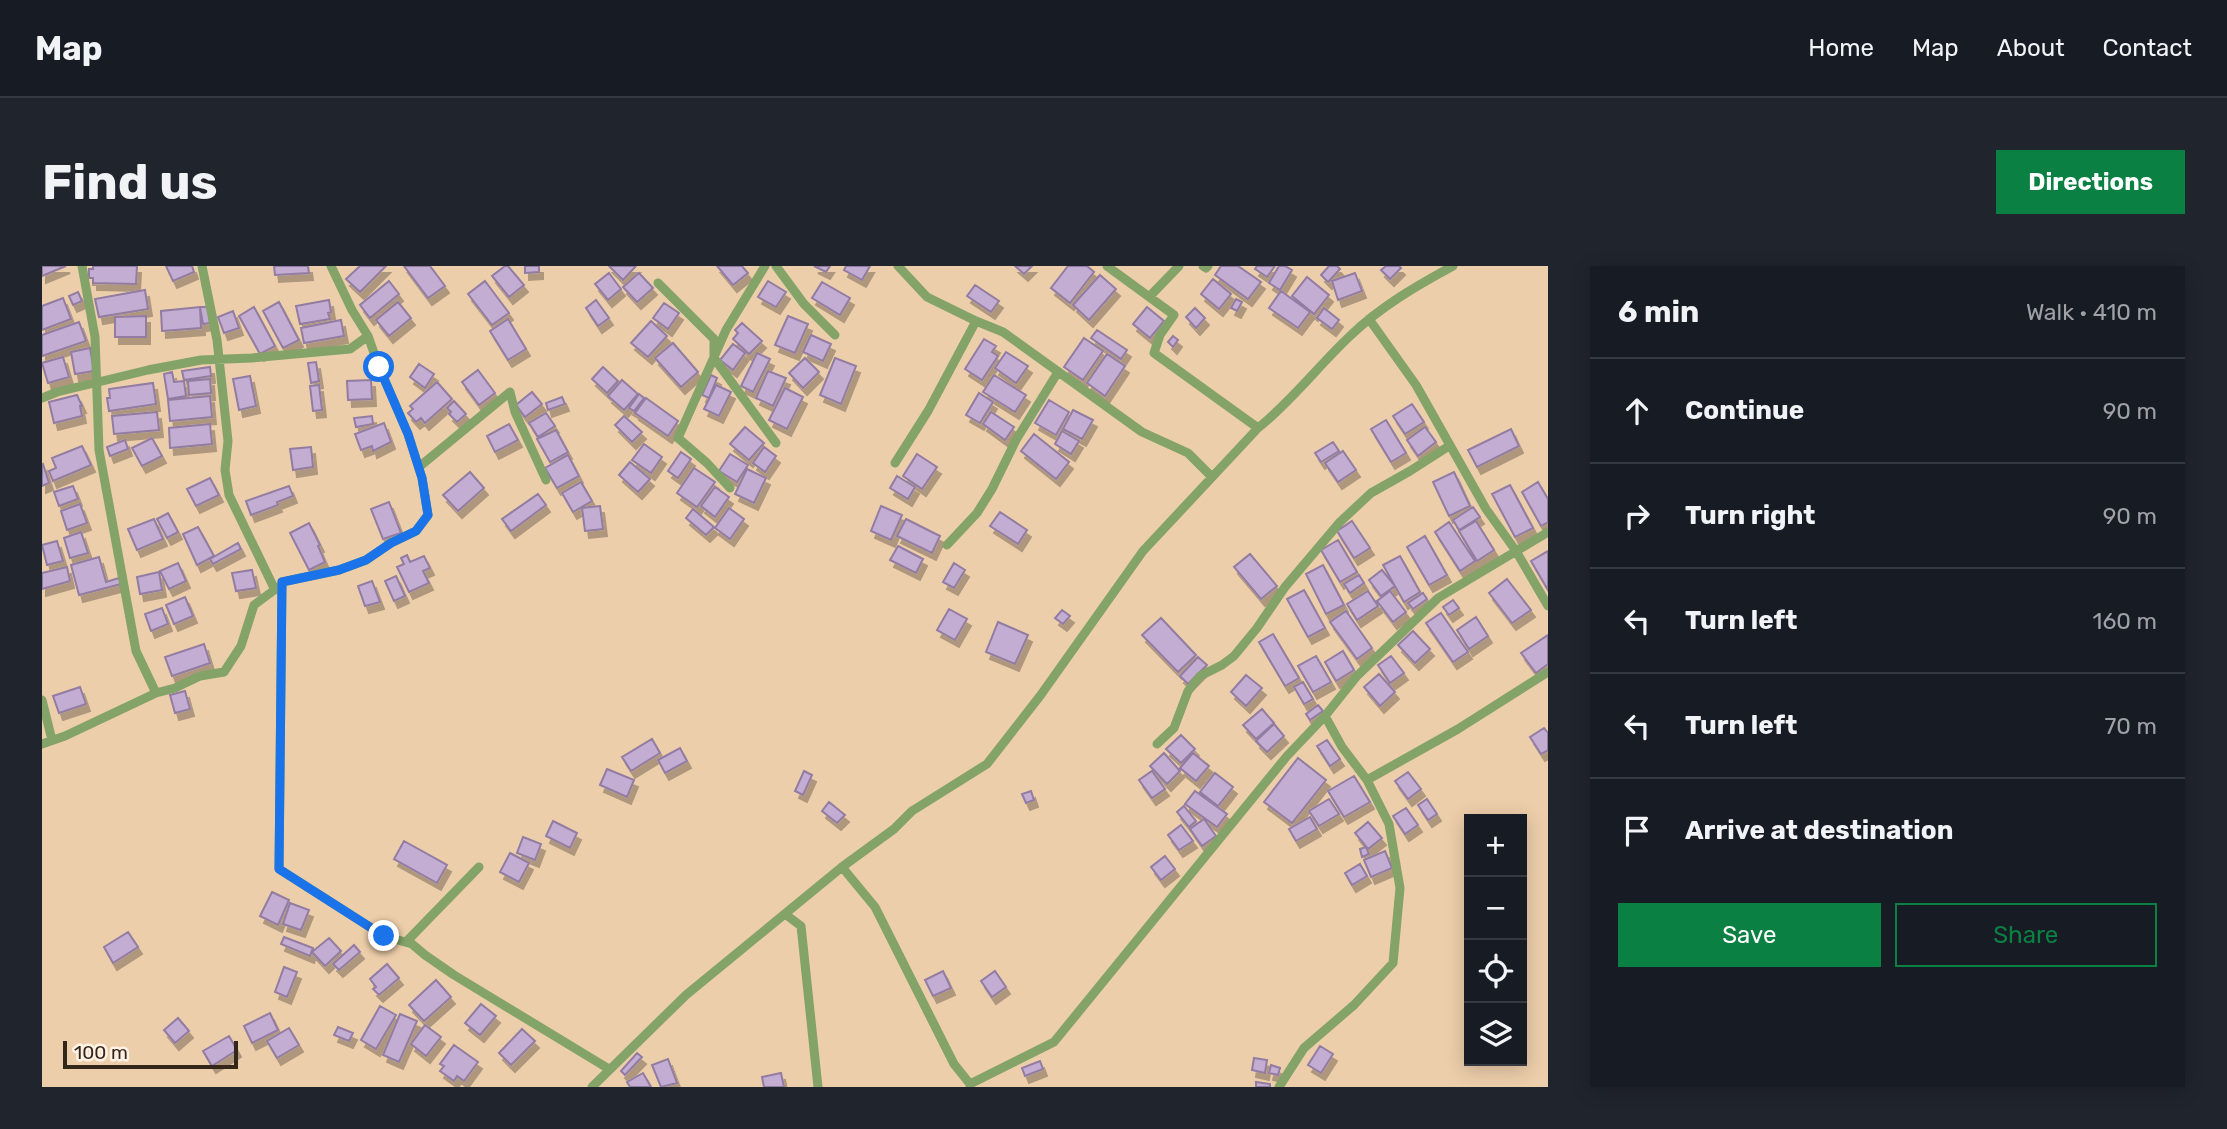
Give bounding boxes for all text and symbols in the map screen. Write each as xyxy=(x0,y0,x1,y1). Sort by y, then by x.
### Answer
text: Map xyxy=(35,29,103,68)
text: Home xyxy=(1808,34,1874,62)
text: Map xyxy=(1912,34,1959,62)
text: About xyxy=(1997,34,2065,62)
text: Contact xyxy=(2103,34,2192,62)
button: Directions xyxy=(1996,150,2185,214)
text: Find us xyxy=(42,153,218,211)
text: 6 min xyxy=(1618,294,1699,330)
text: Walk · 410 m xyxy=(2026,298,2157,326)
route start xyxy=(363,351,394,382)
icon: ahead xyxy=(1618,392,1656,430)
text: Continue xyxy=(1685,395,1804,426)
text: 90 m xyxy=(2103,397,2157,425)
icon: right xyxy=(1618,497,1656,535)
text: Turn right xyxy=(1685,500,1815,531)
text: 90 m xyxy=(2103,502,2157,530)
icon: left xyxy=(1618,602,1656,640)
text: Turn left xyxy=(1685,605,1797,636)
text: 160 m xyxy=(2093,607,2157,635)
icon: left xyxy=(1618,707,1656,745)
text: Turn left xyxy=(1685,710,1797,741)
text: 70 m xyxy=(2105,712,2157,740)
icon: arrive xyxy=(1618,812,1656,850)
map controls xyxy=(1464,814,1527,1066)
button: + xyxy=(1464,814,1527,877)
text: Arrive at destination xyxy=(1685,815,1953,846)
button: − xyxy=(1464,877,1527,940)
button: Save xyxy=(1618,903,1881,967)
button: Share xyxy=(1895,903,2157,967)
route end xyxy=(368,920,399,951)
button: locate xyxy=(1464,940,1527,1003)
button: layers xyxy=(1464,1003,1527,1066)
scale bar xyxy=(63,1038,238,1070)
text: 100 m xyxy=(74,1041,128,1064)

